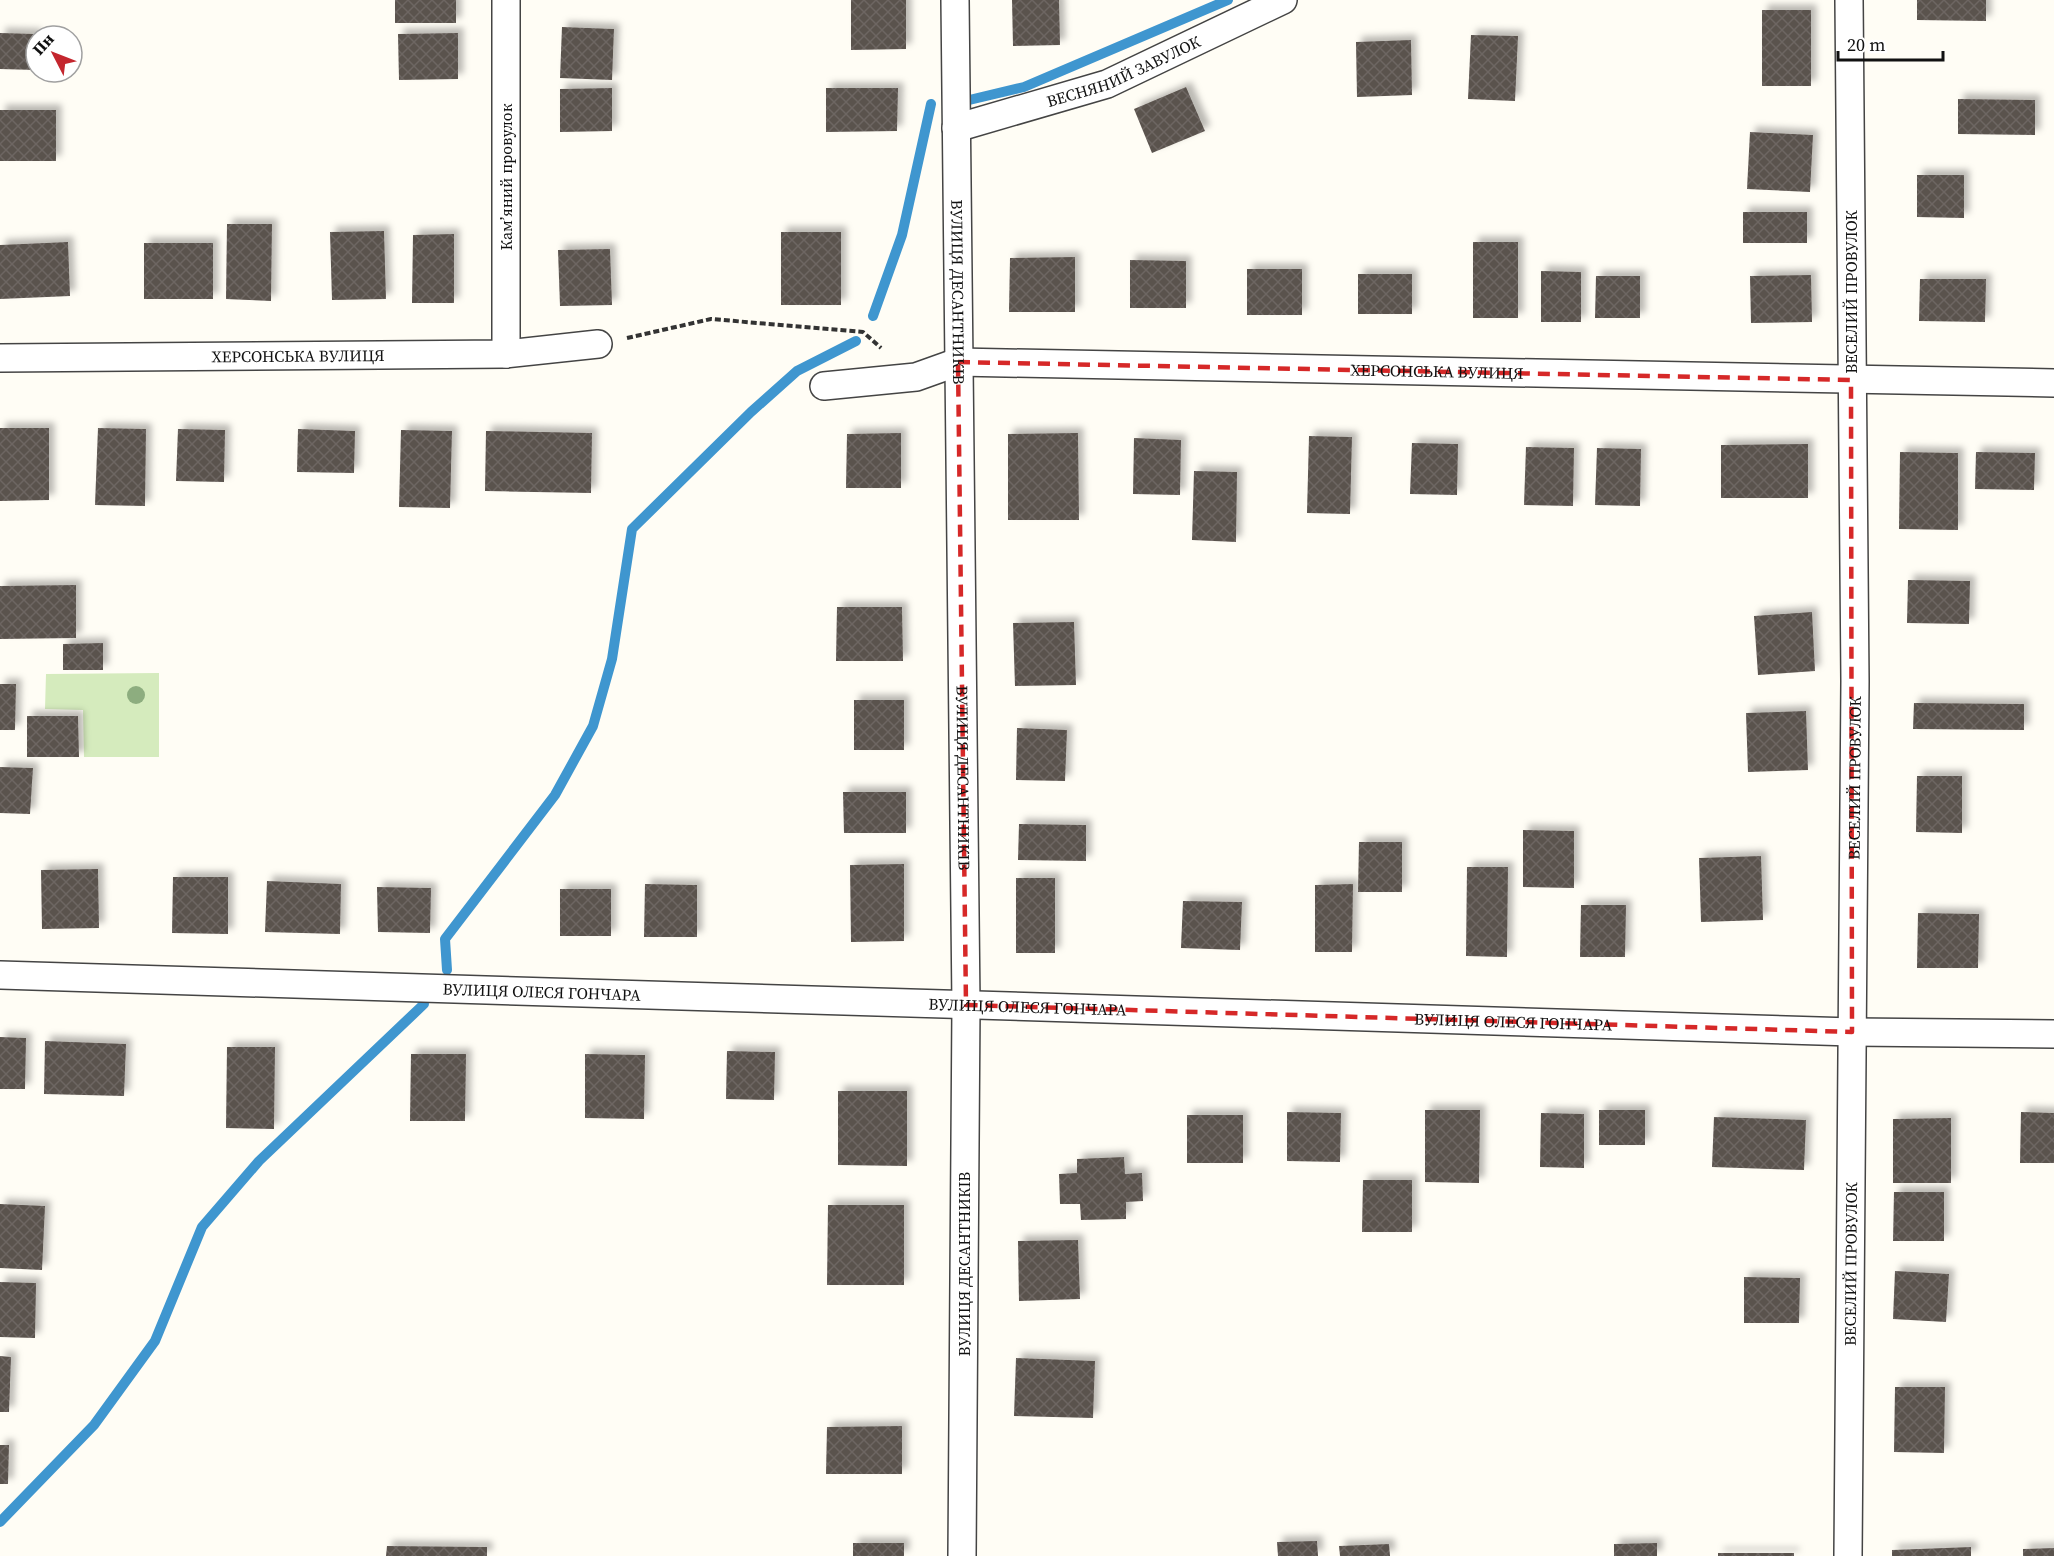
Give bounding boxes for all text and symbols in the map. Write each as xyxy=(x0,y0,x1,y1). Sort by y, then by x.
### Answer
north arrow xyxy=(24,24,84,84)
scale bar xyxy=(1838,24,1943,62)
text: Пн xyxy=(27,28,59,60)
street label: ВЕСНЯНИЙ ЗАВУЛОК xyxy=(1044,30,1204,112)
text: 20 m xyxy=(1847,32,1885,57)
street label: Камʼяний провулок xyxy=(495,103,517,250)
street label: ВУЛИЦЯ ДЕСАНТНИКІВ xyxy=(946,199,970,385)
street label: ВЕСЕЛИЙ ПРОВУЛОК xyxy=(1840,210,1862,374)
street label: ХЕРСОНСЬКА ВУЛИЦЯ xyxy=(211,344,385,367)
street label: ХЕРСОНСЬКА ВУЛИЦЯ xyxy=(1350,359,1524,384)
street label: ВУЛИЦЯ ДЕСАНТНИКІВ xyxy=(952,685,976,871)
street label: ВЕСЕЛИЙ ПРОВУЛОК xyxy=(1843,696,1866,860)
street label: ВУЛИЦЯ ОЛЕСЯ ГОНЧАРА xyxy=(442,978,642,1006)
street label: ВУЛИЦЯ ОЛЕСЯ ГОНЧАРА xyxy=(928,993,1127,1021)
street label: ВУЛИЦЯ ОЛЕСЯ ГОНЧАРА xyxy=(1414,1008,1613,1036)
street label: ВУЛИЦЯ ДЕСАНТНИКІВ xyxy=(953,1172,975,1356)
street label: ВЕСЕЛИЙ ПРОВУЛОК xyxy=(1839,1182,1862,1346)

